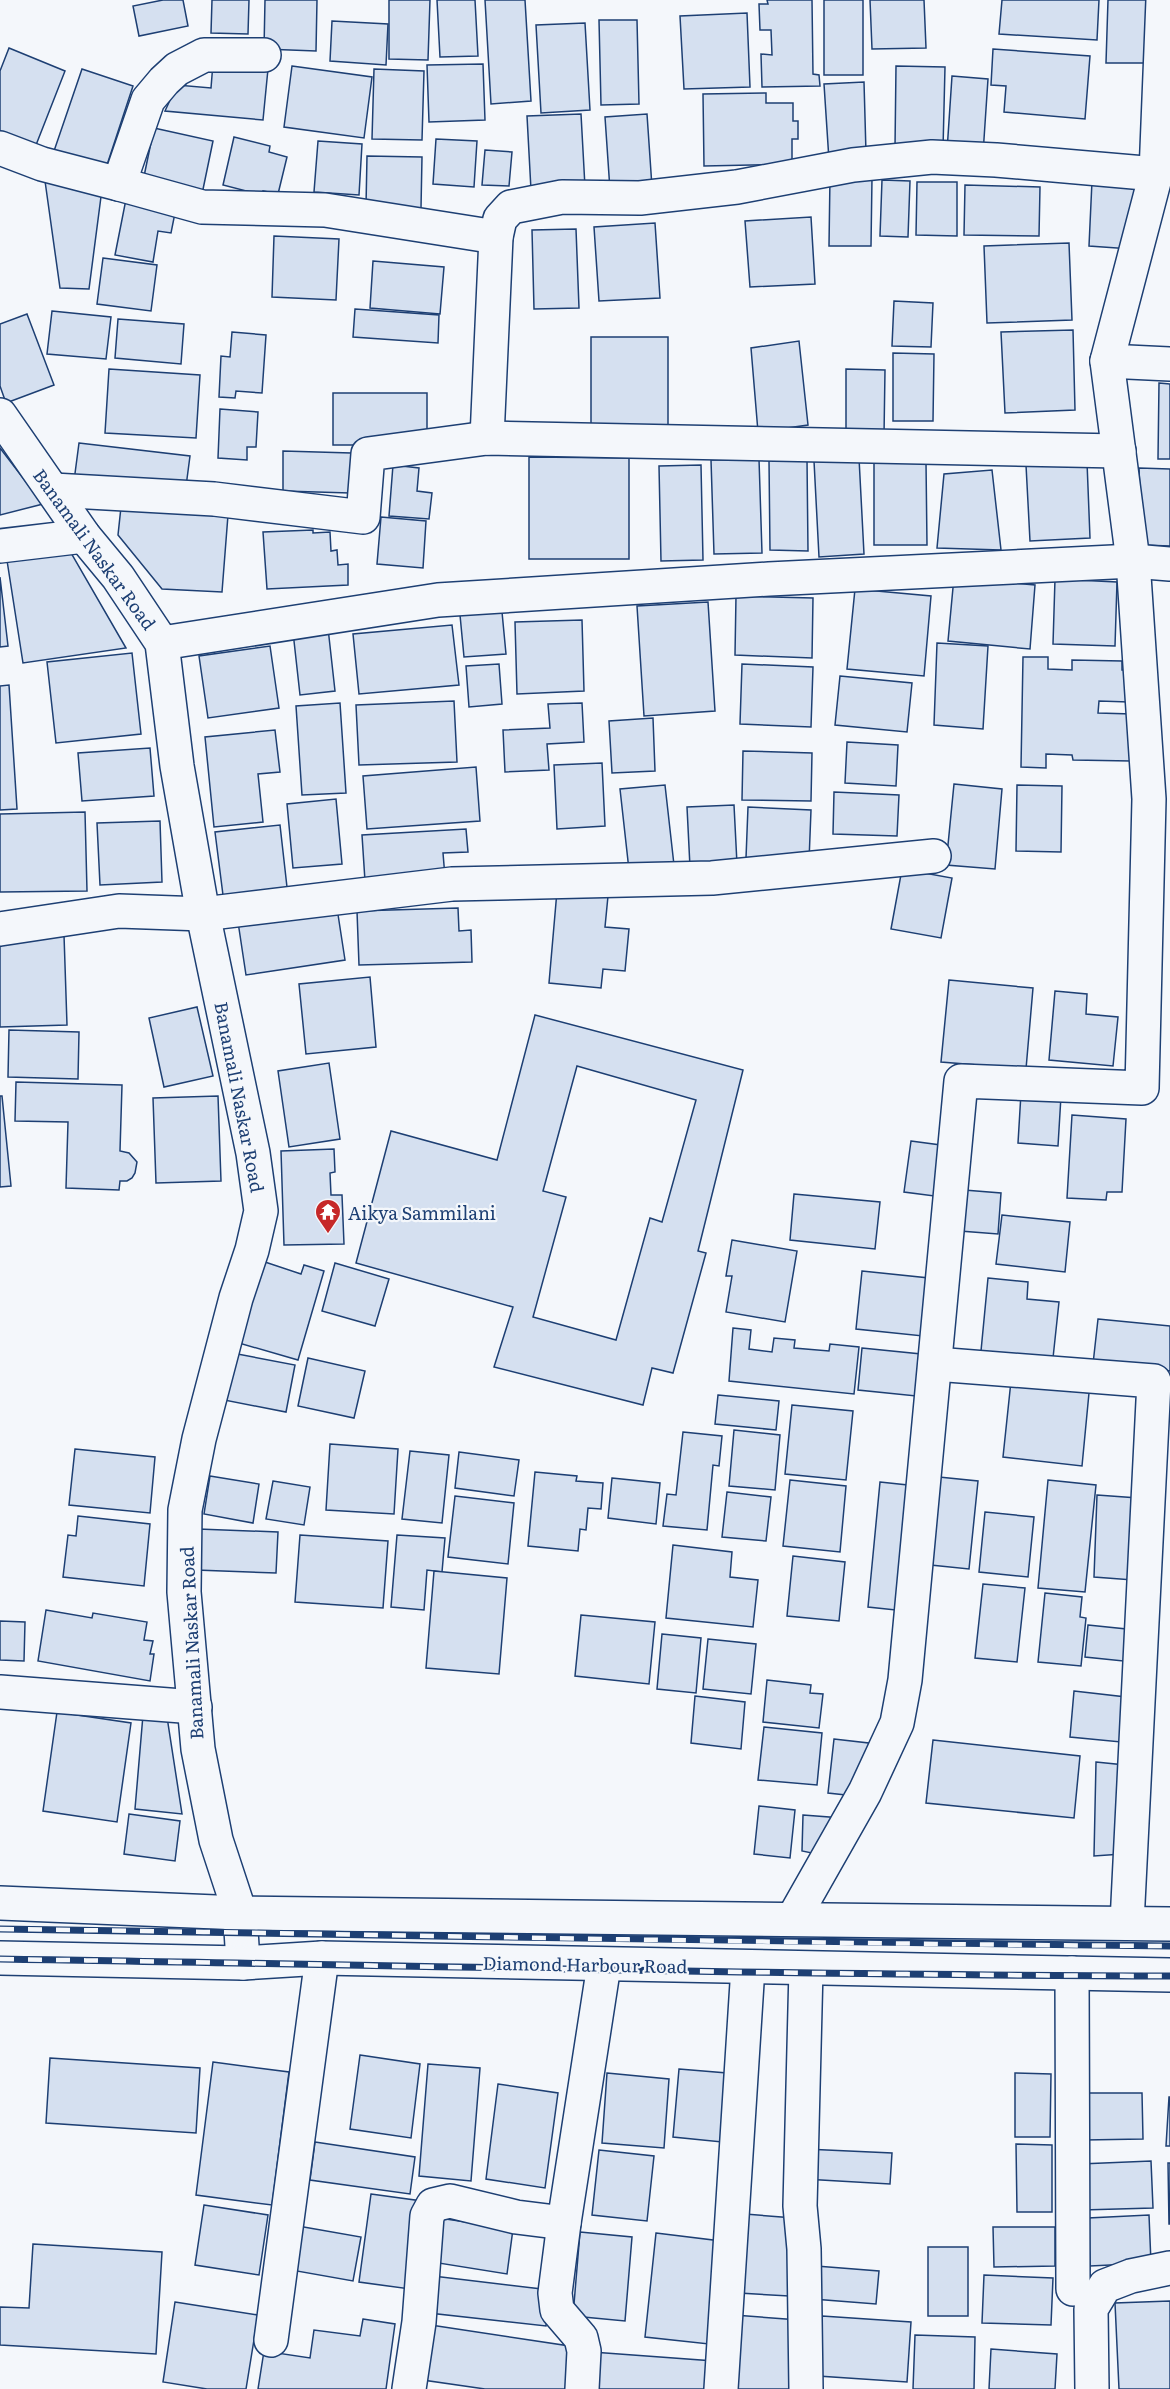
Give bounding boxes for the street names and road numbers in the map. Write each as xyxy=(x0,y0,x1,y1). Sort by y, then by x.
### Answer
street label: Banamali Naskar Road xyxy=(27,463,163,635)
street label: Banamali Naskar Road xyxy=(208,999,272,1195)
street label: Banamali Naskar Road xyxy=(172,1546,210,1740)
street label: Diamond Harbour Road xyxy=(482,1949,688,1979)

